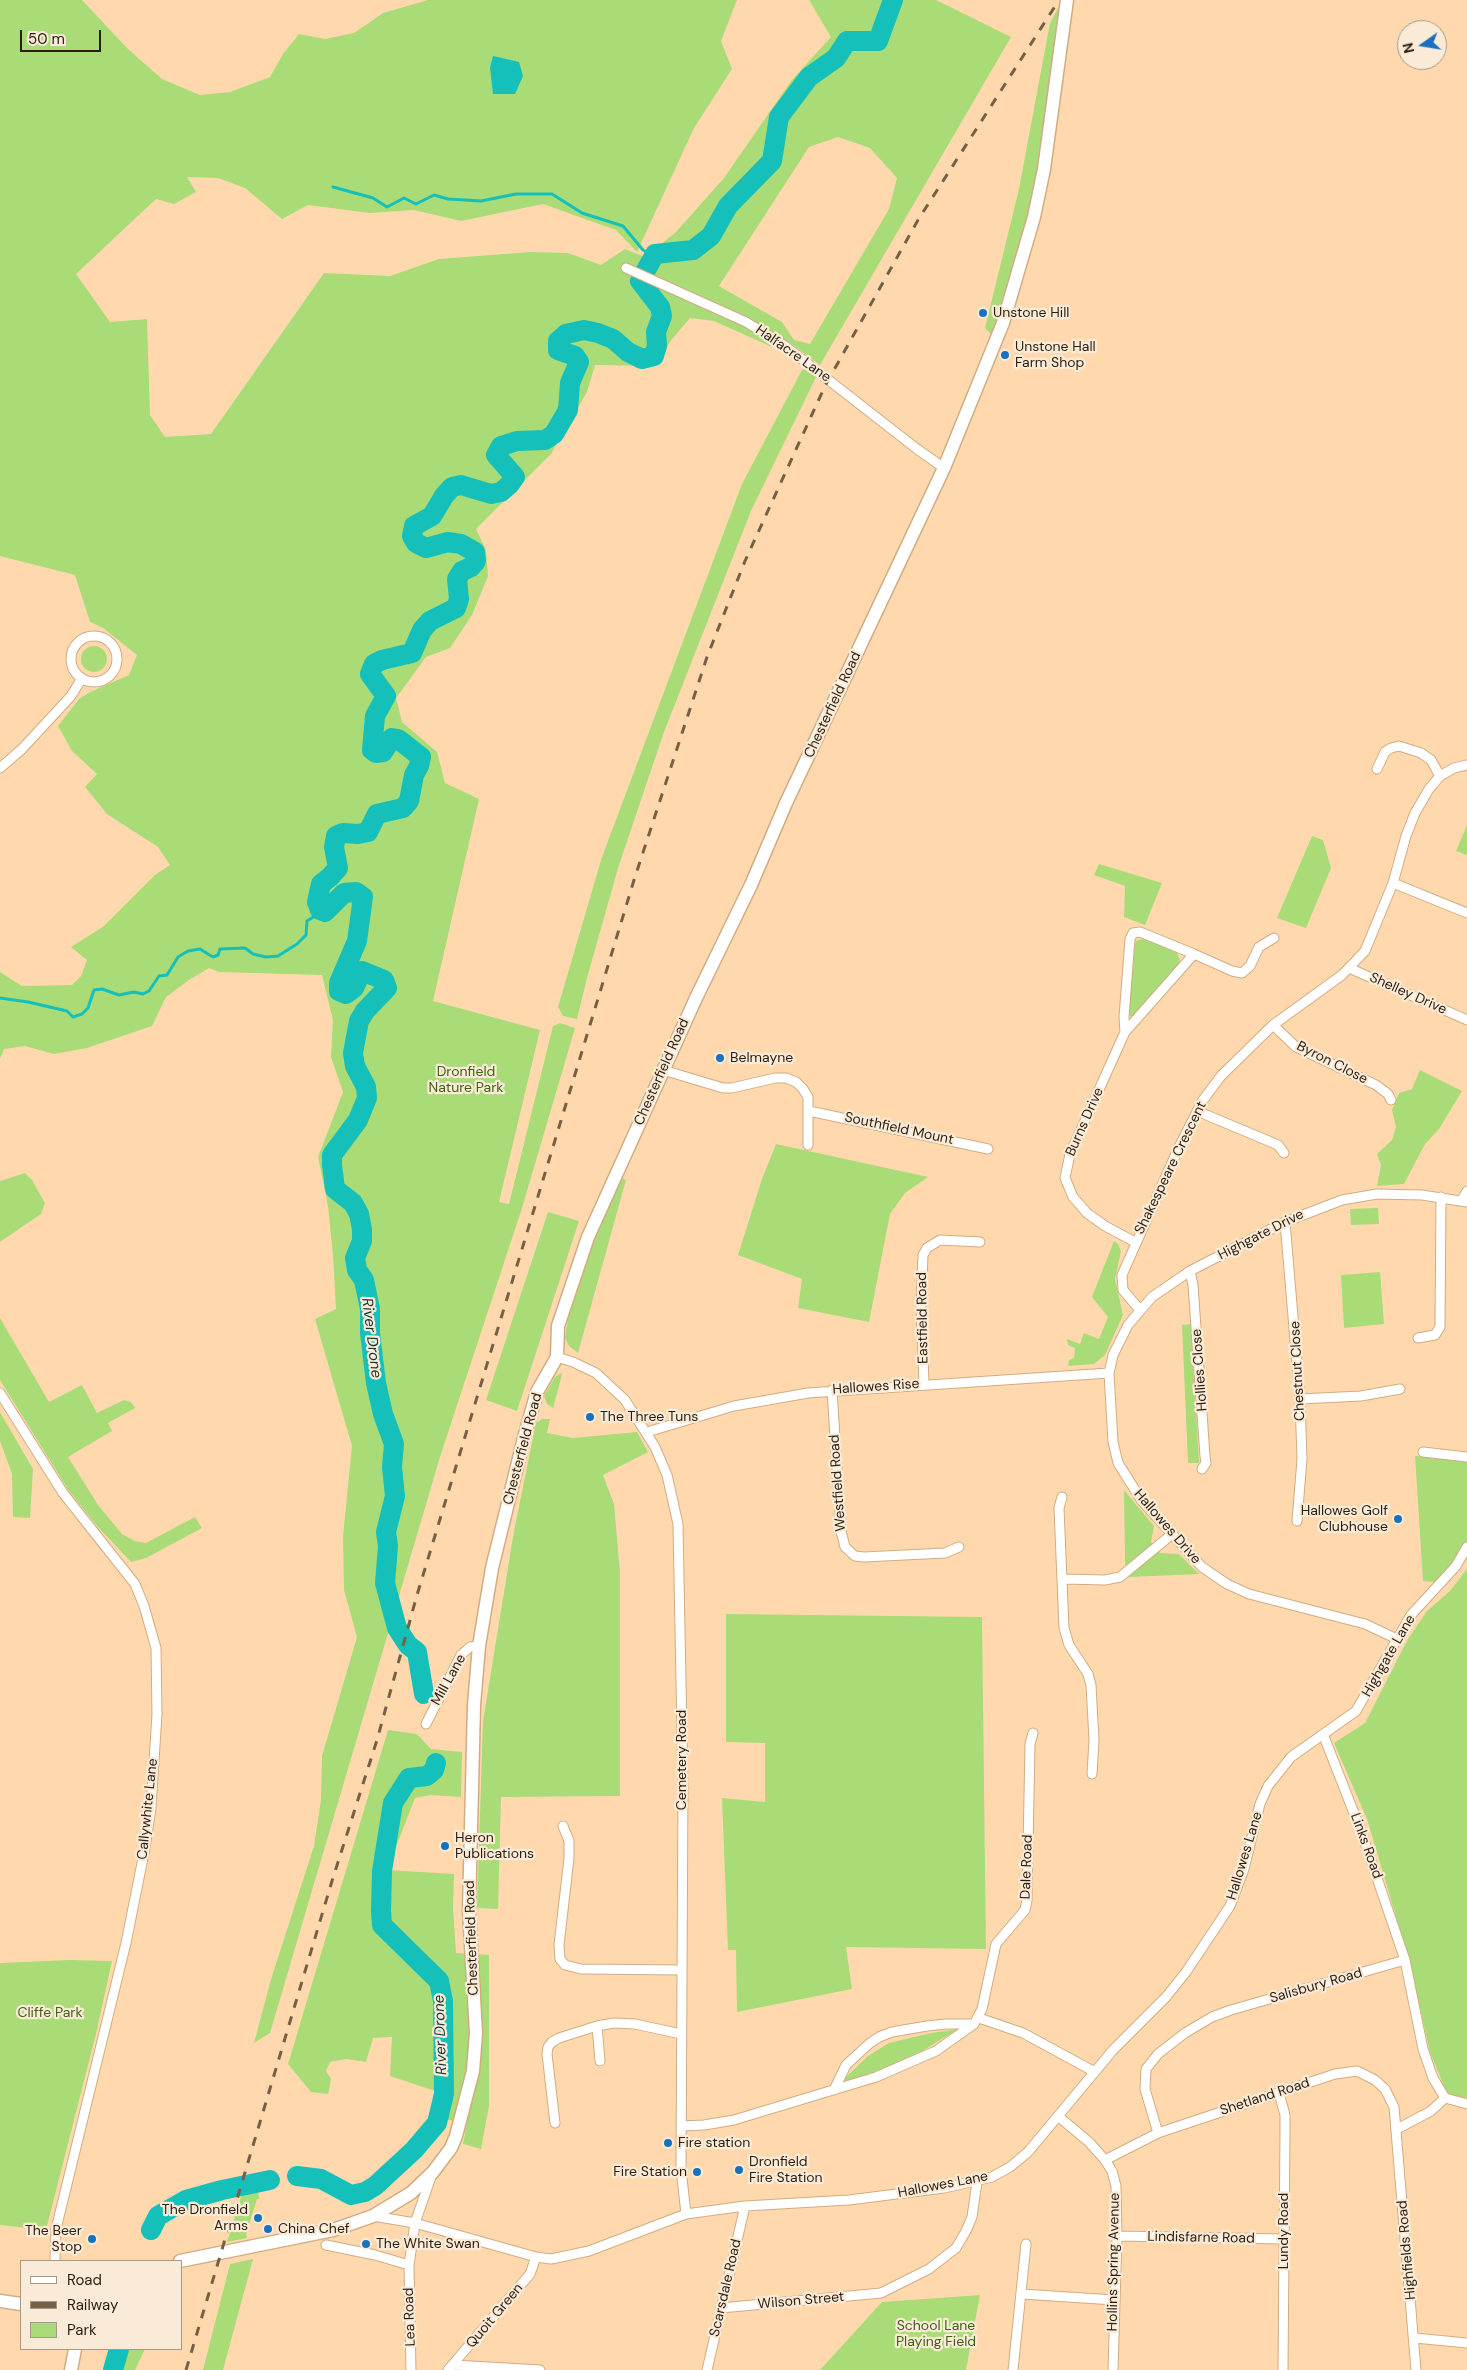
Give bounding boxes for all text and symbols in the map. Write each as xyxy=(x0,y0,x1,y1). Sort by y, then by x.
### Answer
scale bar xyxy=(22,20,104,52)
north arrow xyxy=(1397,20,1447,70)
text: 50 m xyxy=(28,29,65,49)
text: N xyxy=(1398,41,1418,55)
place label: Unstone Hill xyxy=(993,305,1069,321)
marker: Unstone Hill xyxy=(977,307,989,319)
street label: Halfacre Lane xyxy=(752,322,834,386)
place label: Unstone Hall Farm Shop xyxy=(1015,339,1096,372)
marker: Unstone Hall Farm Shop xyxy=(999,349,1011,361)
street label: Chesterfield Road xyxy=(801,649,865,761)
street label: Shelley Drive xyxy=(1367,970,1449,1018)
street label: Chesterfield Road xyxy=(631,1016,693,1128)
street label: Byron Close xyxy=(1294,1038,1370,1088)
place label: Belmayne xyxy=(730,1050,793,1066)
marker: Belmayne xyxy=(714,1052,726,1064)
park label: Dronfield Nature Park xyxy=(429,1064,503,1096)
street label: Burns Drive xyxy=(1062,1085,1108,1159)
street label: Shakespeare Crescent xyxy=(1132,1099,1210,1237)
street label: Southfield Mount xyxy=(843,1109,955,1149)
street label: Highgate Drive xyxy=(1215,1206,1307,1264)
street label: Eastfield Road xyxy=(914,1272,932,1364)
water label: River Drone xyxy=(357,1297,385,1379)
street label: Chestnut Close xyxy=(1287,1321,1309,1421)
street label: Hollies Close xyxy=(1189,1328,1211,1412)
street label: Hallowes Rise xyxy=(832,1376,920,1398)
street label: Chesterfield Road xyxy=(500,1391,546,1507)
place label: The Three Tuns xyxy=(600,1409,698,1425)
marker: The Three Tuns xyxy=(584,1411,596,1423)
street label: Westfield Road xyxy=(826,1434,850,1532)
street label: Hallowes Drive xyxy=(1130,1486,1204,1568)
place label: Hallowes Golf Clubhouse xyxy=(1301,1503,1388,1535)
marker: Hallowes Golf Clubhouse xyxy=(1392,1513,1404,1525)
street label: Highgate Lane xyxy=(1359,1612,1419,1700)
street label: Mill Lane xyxy=(428,1651,470,1709)
street label: Cemetery Road xyxy=(674,1710,690,1810)
street label: Callywhite Lane xyxy=(134,1758,162,1860)
street label: Hallowes Lane xyxy=(1224,1810,1266,1902)
street label: Links Road xyxy=(1346,1811,1386,1881)
place label: Heron Publications xyxy=(455,1830,534,1862)
street label: Dale Road xyxy=(1017,1834,1037,1900)
marker: Heron Publications xyxy=(439,1840,451,1852)
street label: Chesterfield Road xyxy=(462,1880,482,1996)
street label: Salisbury Road xyxy=(1268,1965,1364,2007)
water label: River Drone xyxy=(431,1994,451,2076)
park label: Cliffe Park xyxy=(17,2005,83,2021)
street label: Shetland Road xyxy=(1218,2075,1312,2119)
place label: Fire station xyxy=(678,2135,750,2151)
marker: Fire station xyxy=(662,2137,674,2149)
place label: Dronfield Fire Station xyxy=(749,2154,823,2186)
place label: Fire Station xyxy=(613,2164,687,2180)
marker: Dronfield Fire Station xyxy=(733,2164,745,2176)
marker: Fire Station xyxy=(691,2166,703,2178)
street label: Hallowes Lane xyxy=(896,2168,990,2202)
street label: Hollins Spring Avenue xyxy=(1104,2192,1124,2332)
street label: Lundy Road xyxy=(1276,2193,1292,2269)
street label: Highfields Road xyxy=(1394,2200,1420,2300)
place label: The Dronfield Arms xyxy=(162,2202,248,2234)
marker: The Dronfield Arms xyxy=(252,2212,264,2224)
place label: China Chef xyxy=(278,2221,350,2237)
place label: The Beer Stop xyxy=(25,2223,82,2256)
marker: China Chef xyxy=(262,2223,274,2235)
street label: Lindisfarne Road xyxy=(1147,2229,1255,2247)
marker: The Beer Stop xyxy=(86,2233,98,2245)
place label: The White Swan xyxy=(376,2236,480,2252)
marker: The White Swan xyxy=(360,2238,372,2250)
street label: Scarsdale Road xyxy=(707,2238,745,2338)
legend xyxy=(20,2260,182,2350)
text: Road xyxy=(67,2270,102,2290)
street label: Quoit Green xyxy=(463,2280,527,2352)
street label: Lea Road xyxy=(401,2287,419,2347)
street label: Wilson Street xyxy=(757,2289,845,2313)
text: Railway xyxy=(67,2295,118,2315)
park label: School Lane Playing Field xyxy=(896,2318,976,2350)
text: Park xyxy=(67,2320,97,2340)

